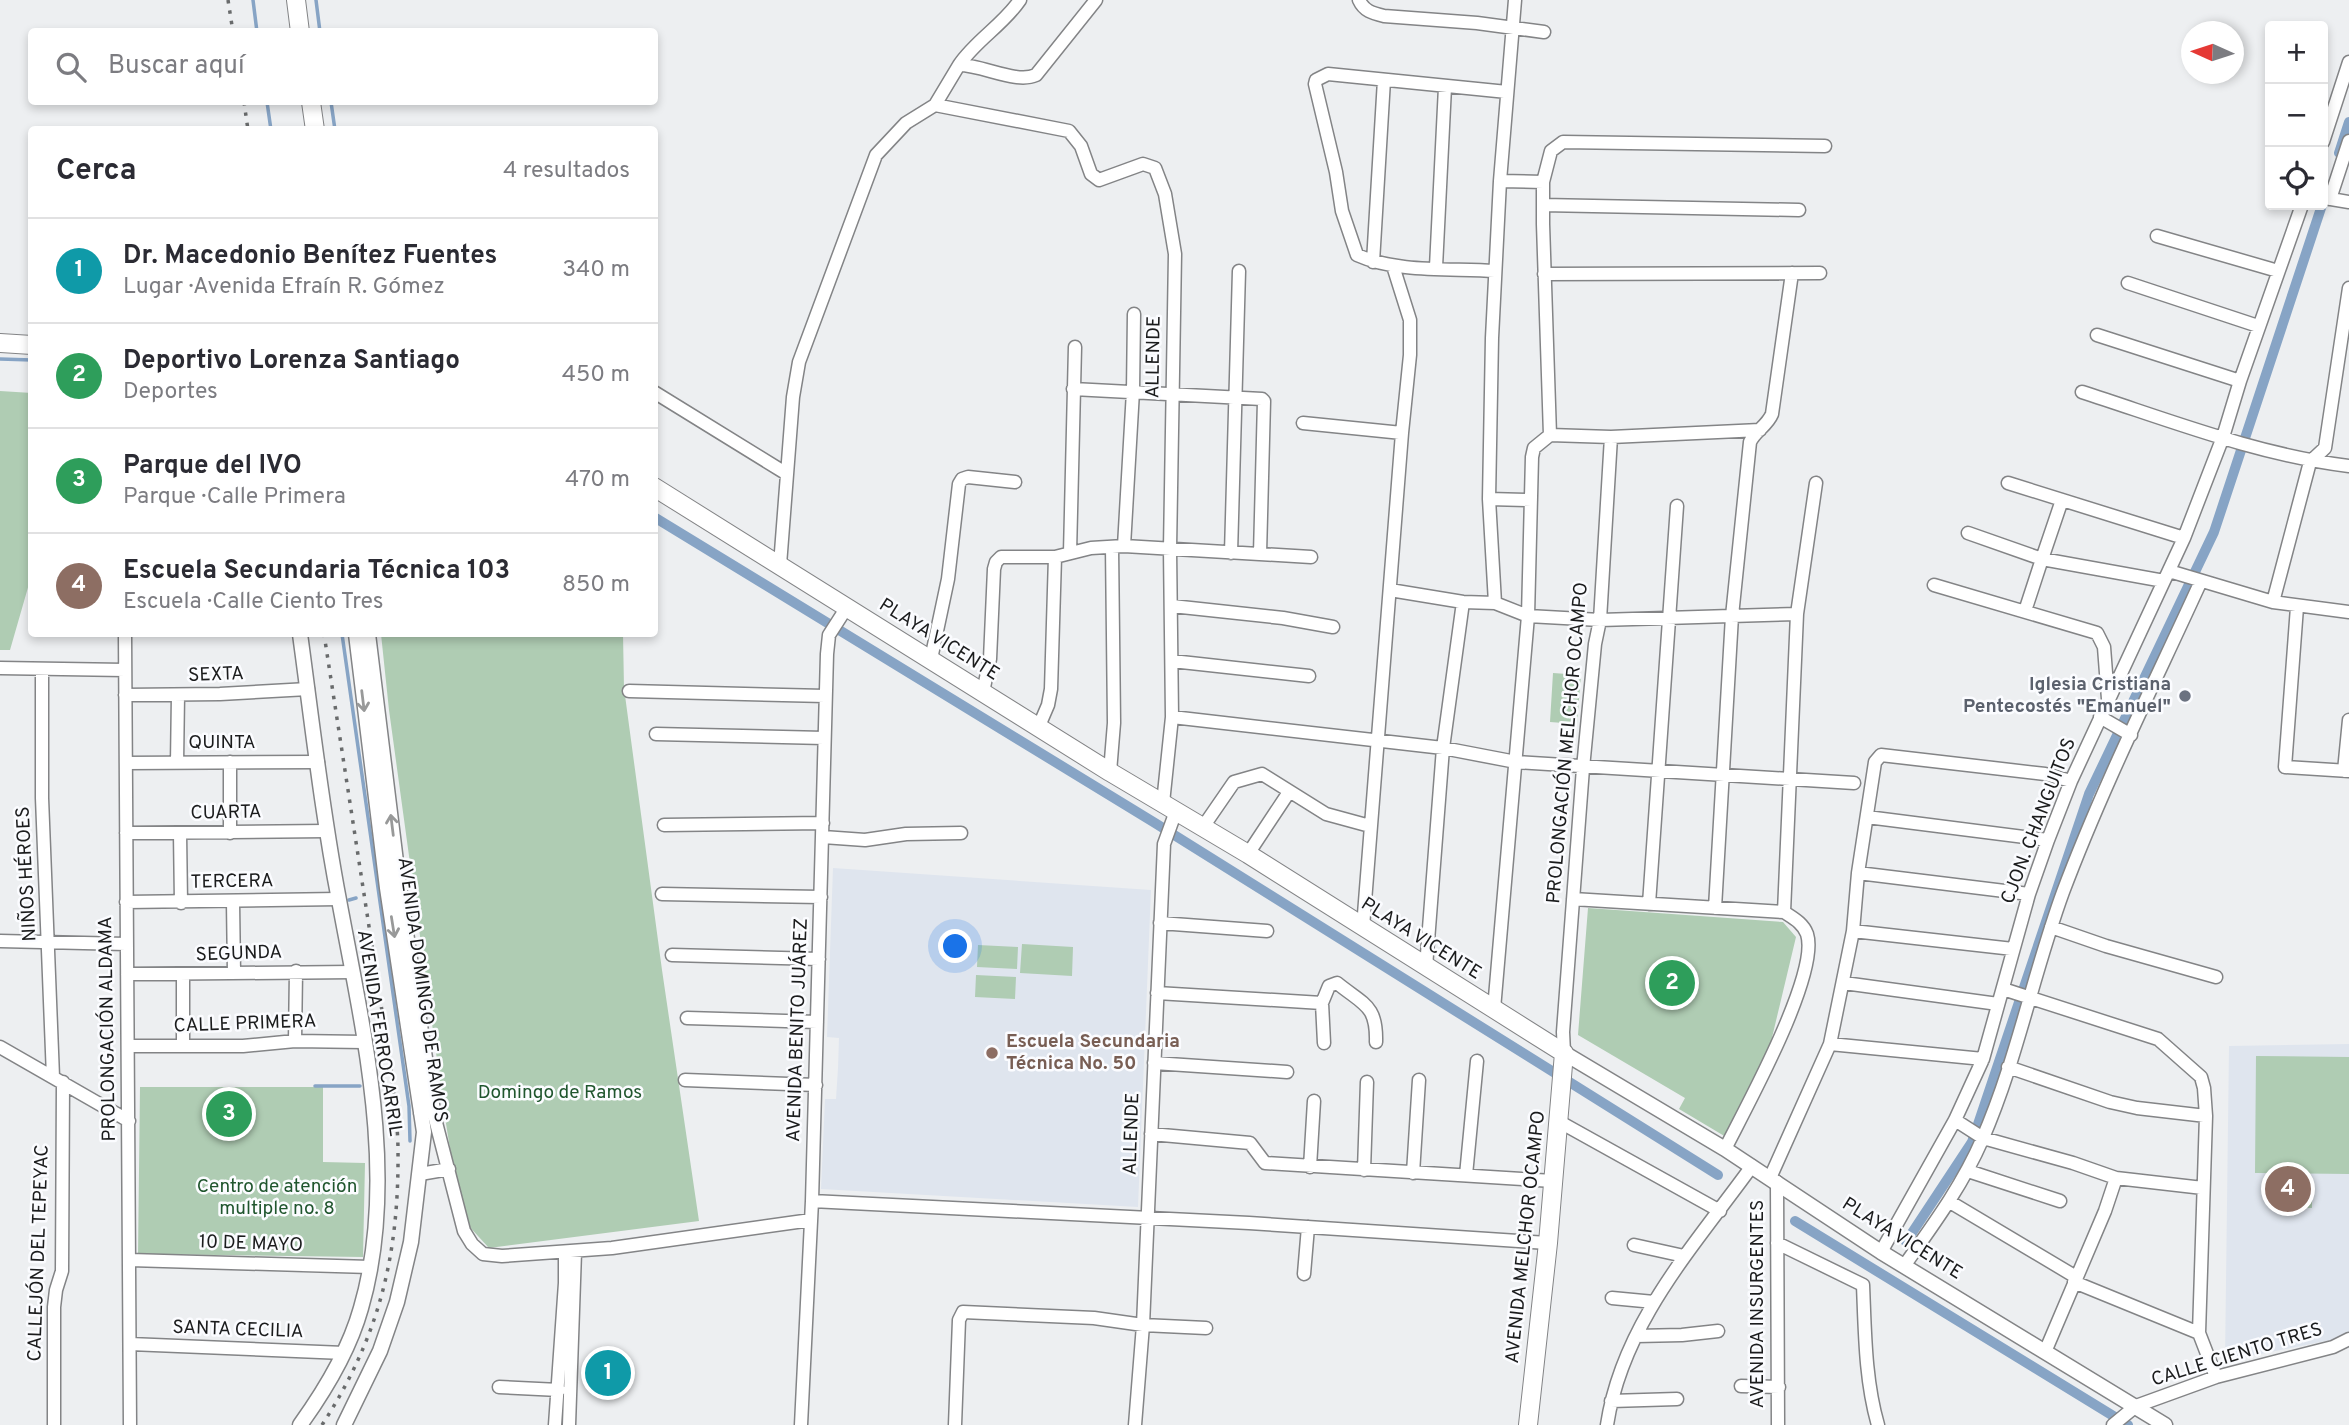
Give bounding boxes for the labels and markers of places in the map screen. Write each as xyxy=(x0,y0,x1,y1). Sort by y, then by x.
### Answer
place label: Iglesia Cristiana Pentecostés "Emanuel" xyxy=(1963,673,2171,719)
marker: Iglesia Cristiana Pentecostés "Emanuel" xyxy=(2177,688,2193,704)
pin: 2 xyxy=(1649,957,1695,1009)
place label: Escuela Secundaria Técnica No. 50 xyxy=(1006,1030,1180,1076)
marker: Escuela Secundaria Técnica No. 50 xyxy=(984,1045,1000,1061)
pin: 3 xyxy=(206,1088,252,1140)
pin: 4 xyxy=(2265,1163,2311,1215)
pin: 1 xyxy=(585,1347,631,1399)

